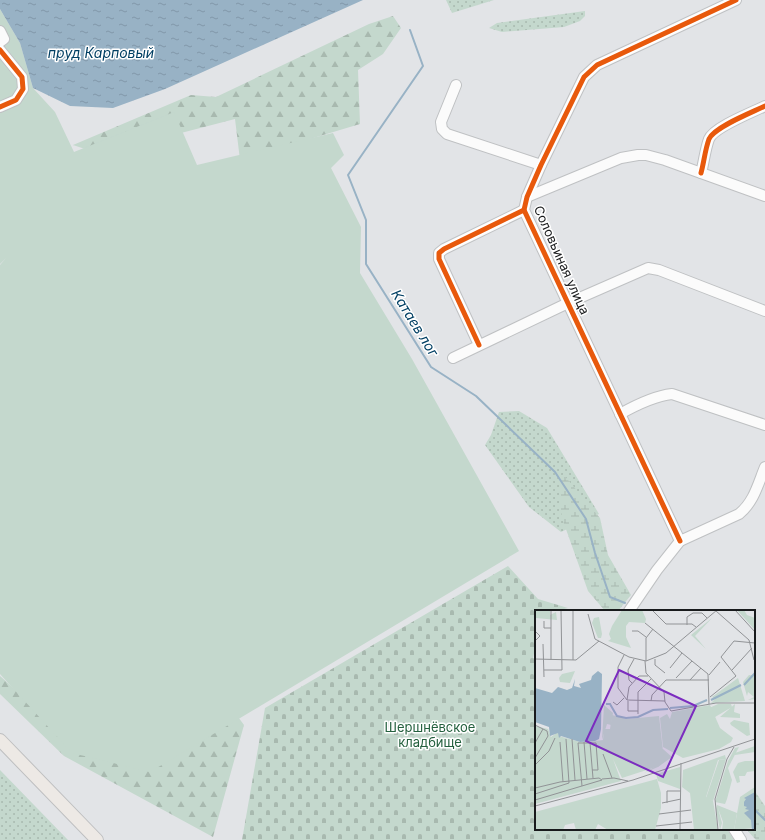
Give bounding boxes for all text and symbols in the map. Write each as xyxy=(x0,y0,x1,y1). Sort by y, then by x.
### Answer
water label: пруд Карповый xyxy=(48,44,154,61)
street label: Соловьиная улица xyxy=(531,203,593,317)
water label: Катаев лог xyxy=(388,286,443,360)
inset map xyxy=(535,610,755,830)
park label: Шершнёвское кладбище xyxy=(385,719,475,750)

